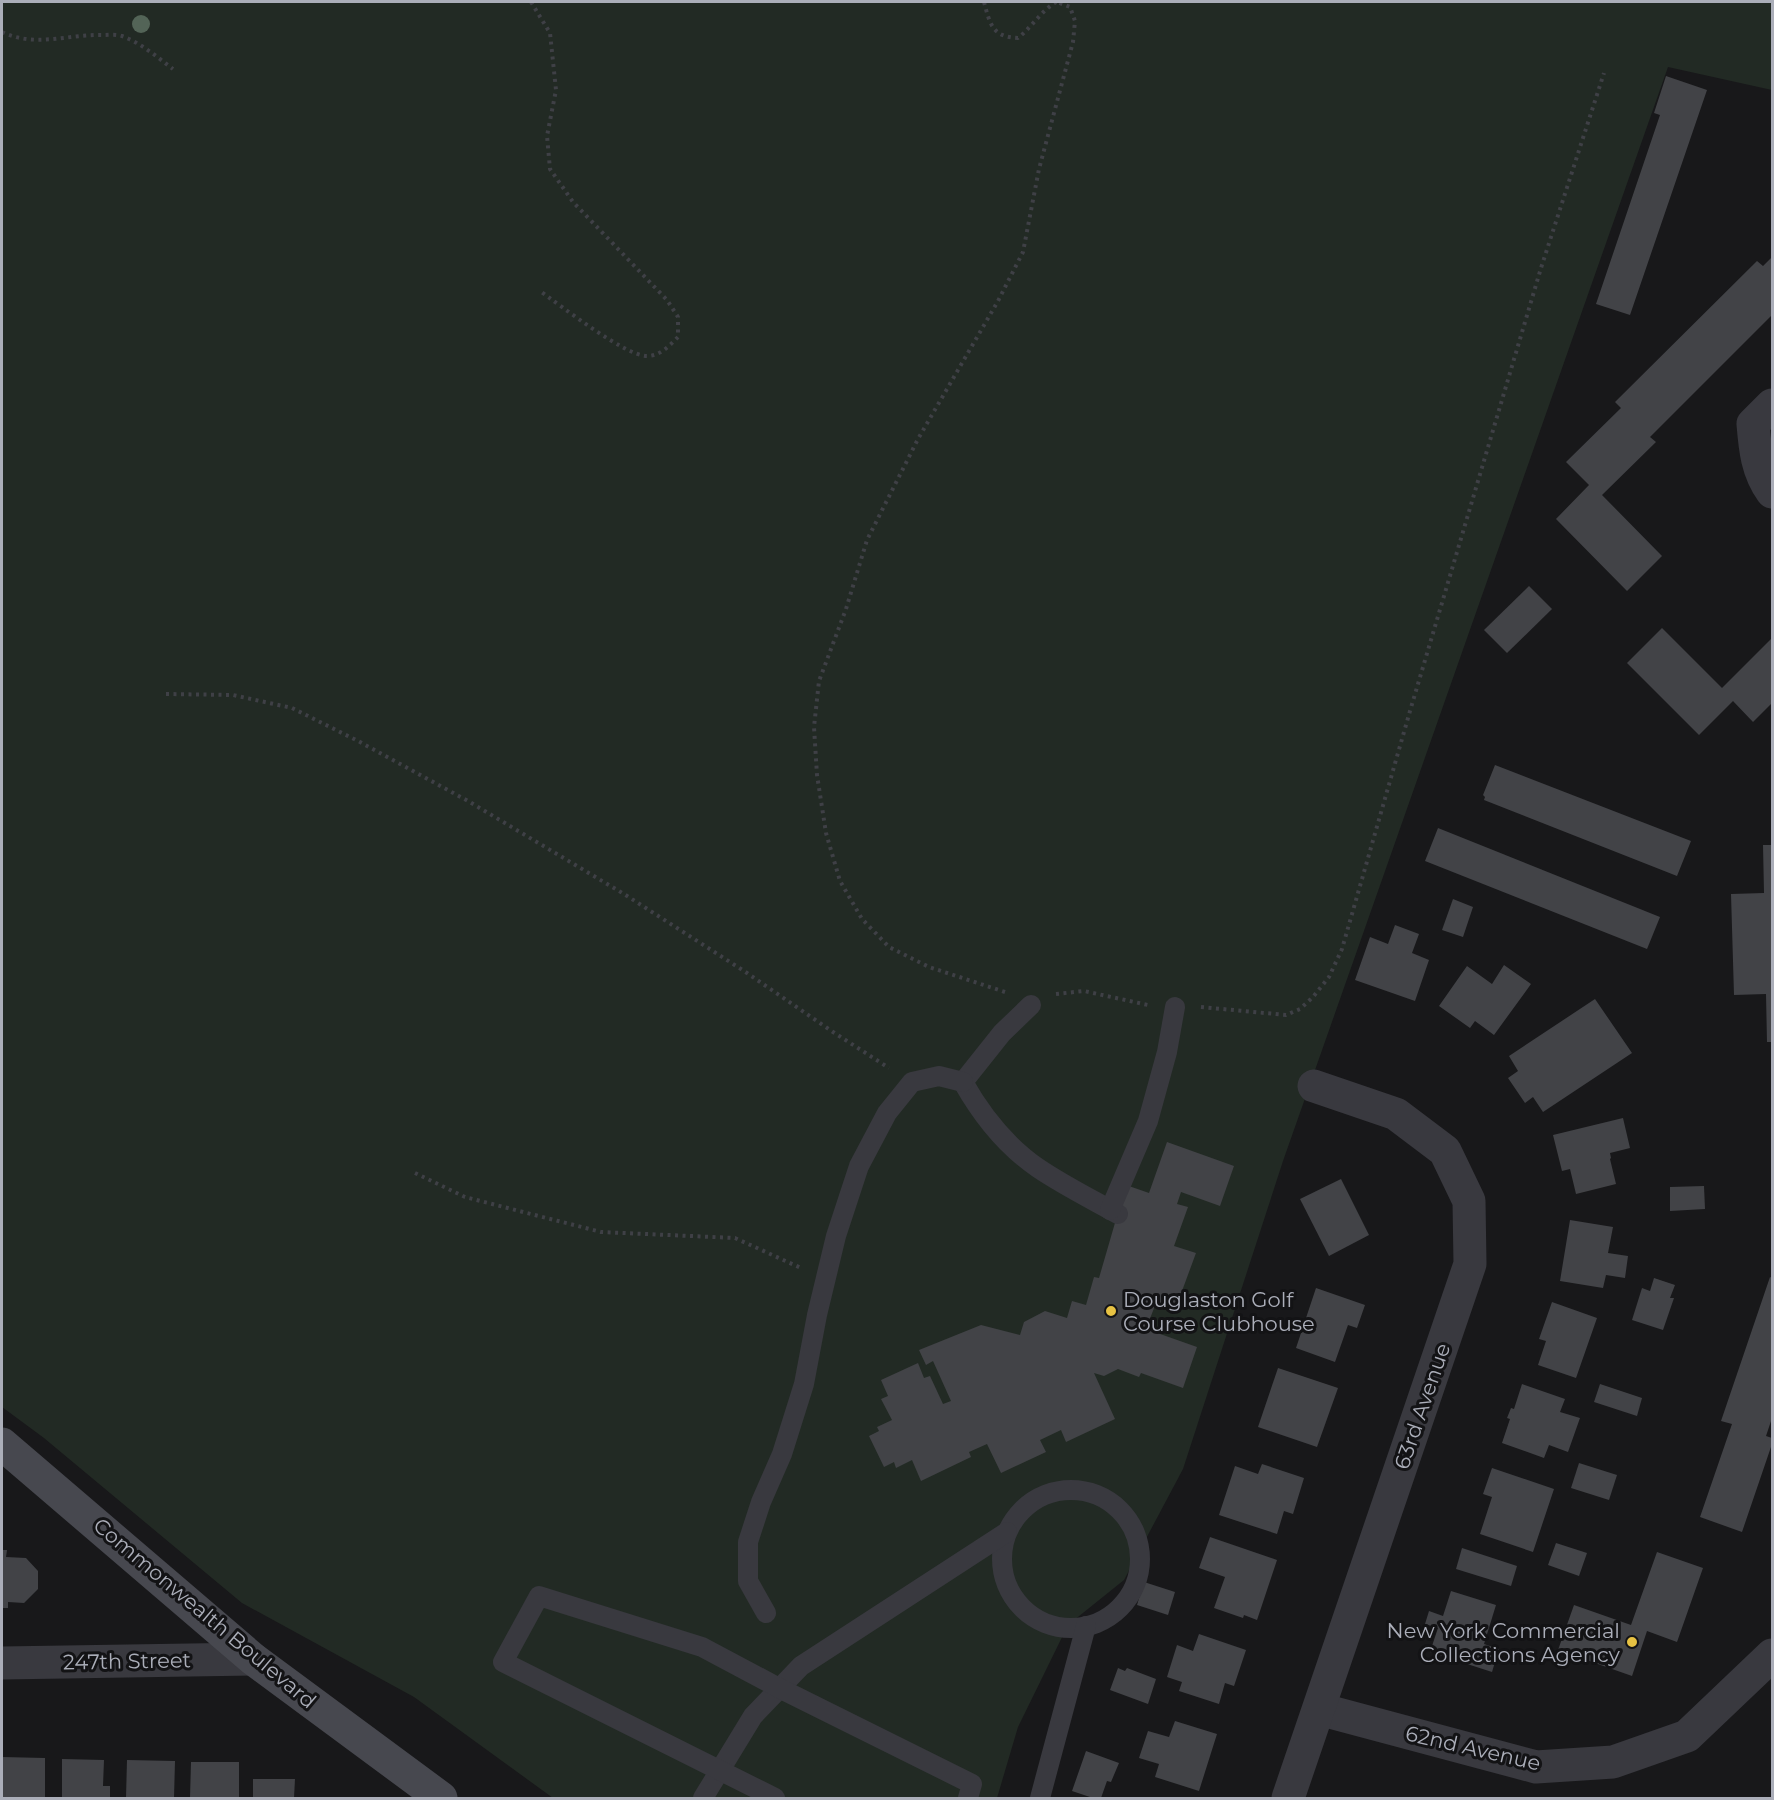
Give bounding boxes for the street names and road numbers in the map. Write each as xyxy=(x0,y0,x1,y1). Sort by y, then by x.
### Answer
street label: 63rd Avenue xyxy=(1389,1340,1455,1472)
street label: Commonwealth Boulevard xyxy=(89,1513,321,1713)
street label: 247th Street xyxy=(63,1647,191,1675)
street label: 62nd Avenue xyxy=(1403,1720,1543,1776)

